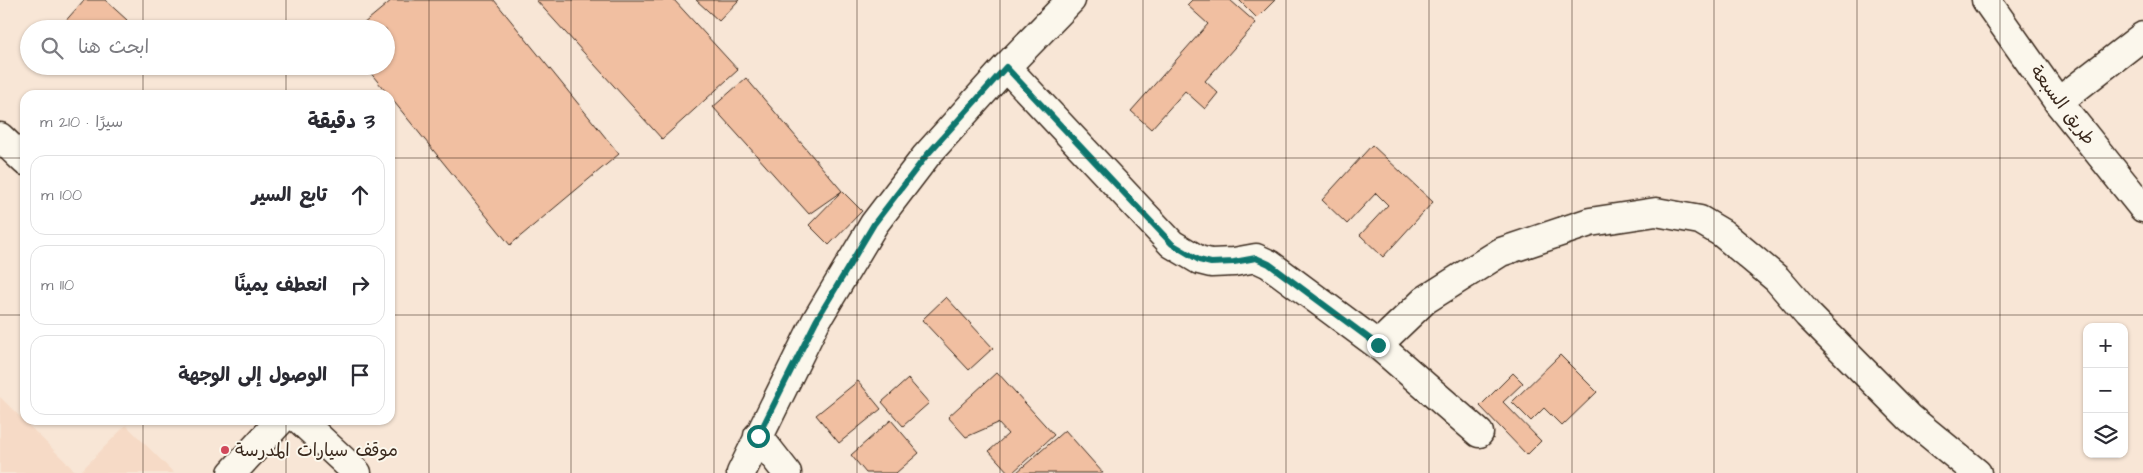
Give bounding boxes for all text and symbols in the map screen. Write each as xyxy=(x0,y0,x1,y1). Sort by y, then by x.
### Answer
search box xyxy=(20,20,395,75)
icon: search xyxy=(38,34,66,62)
text: ابحث هنا xyxy=(78,34,149,61)
street label: طريق السبعة xyxy=(2024,60,2101,150)
text: 3 دقيقة xyxy=(307,107,375,136)
text: سيرًا · 210 m xyxy=(40,111,123,133)
icon: ahead xyxy=(346,181,374,209)
text: تابع السير xyxy=(252,182,327,209)
text: 100 m xyxy=(41,184,82,206)
icon: right xyxy=(346,271,374,299)
text: انعطف يمينًا xyxy=(235,272,327,299)
text: 110 m xyxy=(41,274,74,296)
map controls xyxy=(2083,323,2128,458)
button: + xyxy=(2083,323,2128,368)
route end xyxy=(1367,334,1390,357)
icon: arrive xyxy=(346,361,374,389)
text: الوصول إلى الوجهة xyxy=(178,362,327,389)
button: − xyxy=(2083,368,2128,413)
button: layers xyxy=(2083,413,2128,458)
route start xyxy=(747,425,770,448)
place label: موقف سيارات المدرسة xyxy=(235,438,398,463)
marker: موقف سيارات المدرسة xyxy=(219,444,231,456)

